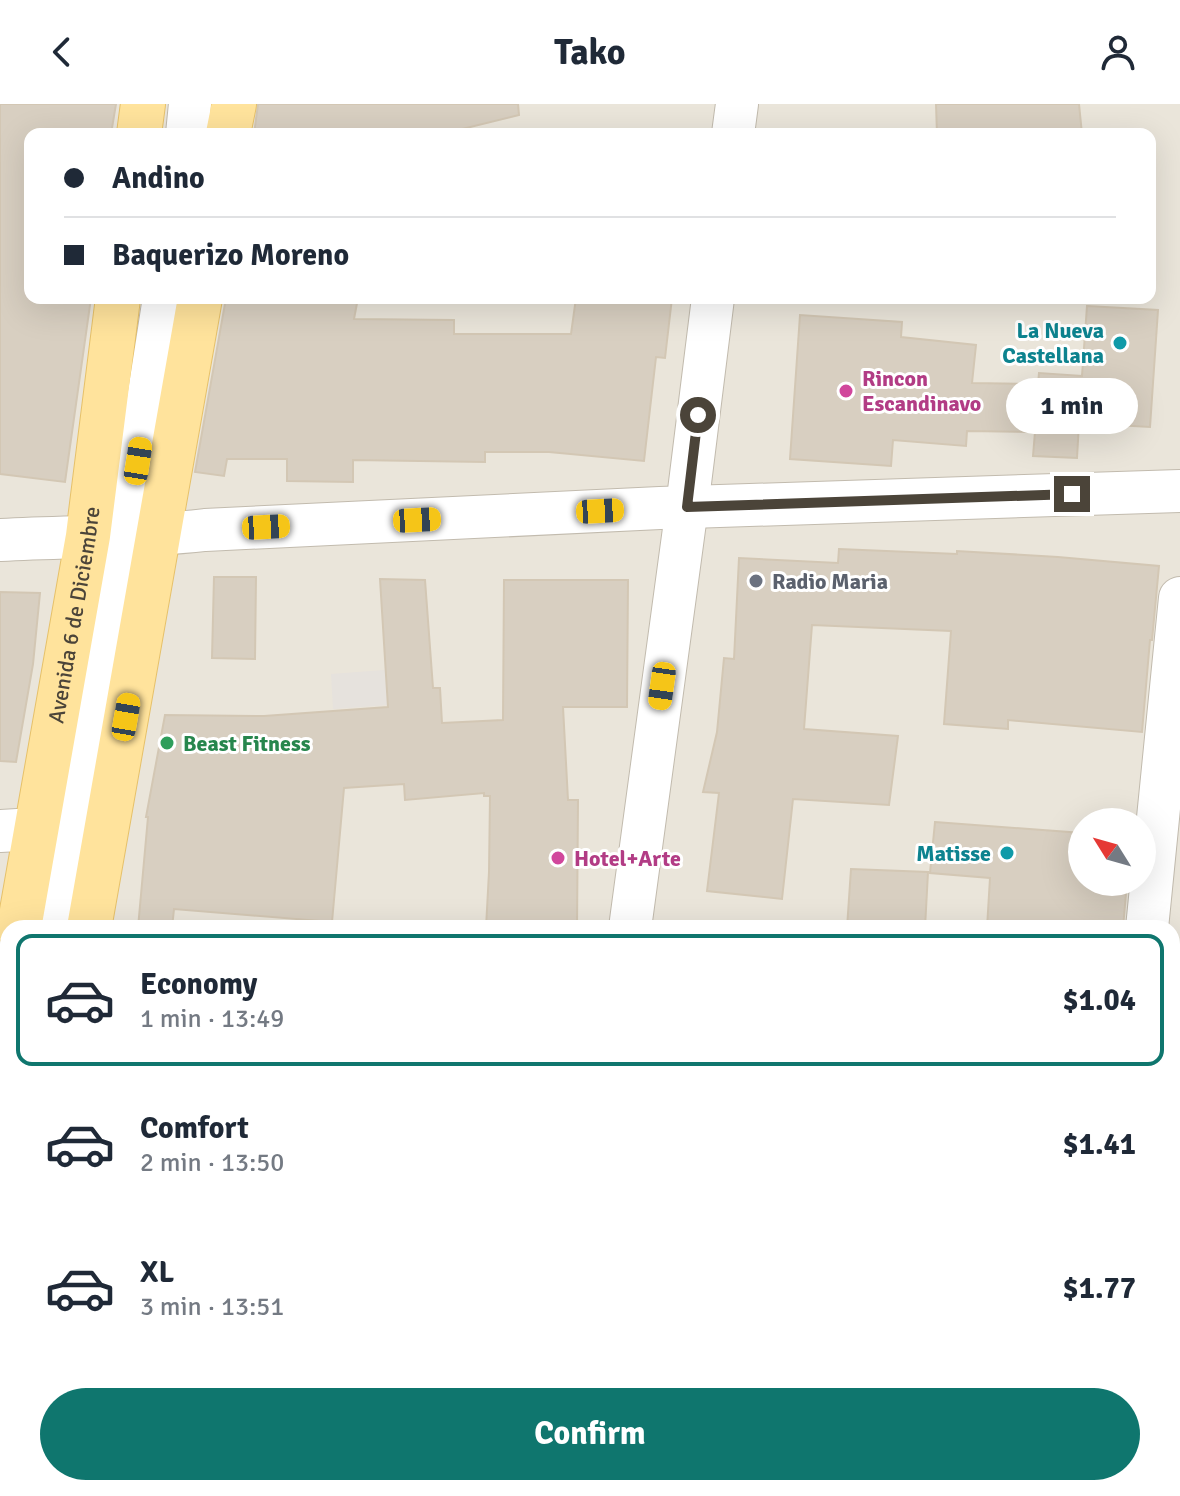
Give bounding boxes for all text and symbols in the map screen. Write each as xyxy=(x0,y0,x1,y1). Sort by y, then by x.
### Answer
icon: back xyxy=(40,30,84,74)
text: Tako xyxy=(554,30,626,75)
icon: person xyxy=(1096,30,1140,74)
text: Andino xyxy=(112,160,205,197)
text: Baquerizo Moreno xyxy=(112,237,349,274)
place label: La Nueva Castellana xyxy=(1002,317,1104,369)
marker: La Nueva Castellana xyxy=(1111,334,1129,352)
place label: Rincon Escandinavo xyxy=(862,365,981,417)
callout: 1 min xyxy=(1006,378,1138,434)
marker: Rincon Escandinavo xyxy=(837,382,855,400)
text: 1 min xyxy=(1041,390,1103,422)
route start xyxy=(680,397,716,433)
car xyxy=(122,435,154,487)
route end xyxy=(1054,476,1090,512)
car xyxy=(575,498,625,524)
street label: Avenida 6 de Diciembre xyxy=(42,505,105,725)
car xyxy=(392,507,442,533)
car xyxy=(241,514,291,540)
place label: Radio Maria xyxy=(772,568,888,595)
marker: Radio Maria xyxy=(747,572,765,590)
car xyxy=(647,661,677,711)
car xyxy=(110,691,142,743)
place label: Beast Fitness xyxy=(183,730,311,757)
marker: Beast Fitness xyxy=(158,734,176,752)
north arrow xyxy=(1068,808,1156,896)
map controls xyxy=(1068,808,1156,896)
place label: Matisse xyxy=(916,840,991,867)
marker: Matisse xyxy=(998,844,1016,862)
place label: Hotel+Arte xyxy=(574,845,681,872)
marker: Hotel+Arte xyxy=(549,849,567,867)
icon: car xyxy=(44,964,116,1036)
text: Economy xyxy=(140,966,257,1003)
text: $1.04 xyxy=(1063,982,1136,1019)
text: 1 min · 13:49 xyxy=(140,1003,284,1035)
icon: car xyxy=(44,1108,116,1180)
text: Comfort xyxy=(140,1110,249,1147)
text: $1.41 xyxy=(1063,1126,1136,1163)
text: 2 min · 13:50 xyxy=(140,1147,284,1179)
icon: car xyxy=(44,1252,116,1324)
text: XL xyxy=(140,1254,174,1291)
text: $1.77 xyxy=(1063,1270,1136,1307)
text: 3 min · 13:51 xyxy=(140,1291,284,1323)
button: Confirm xyxy=(40,1388,1140,1480)

